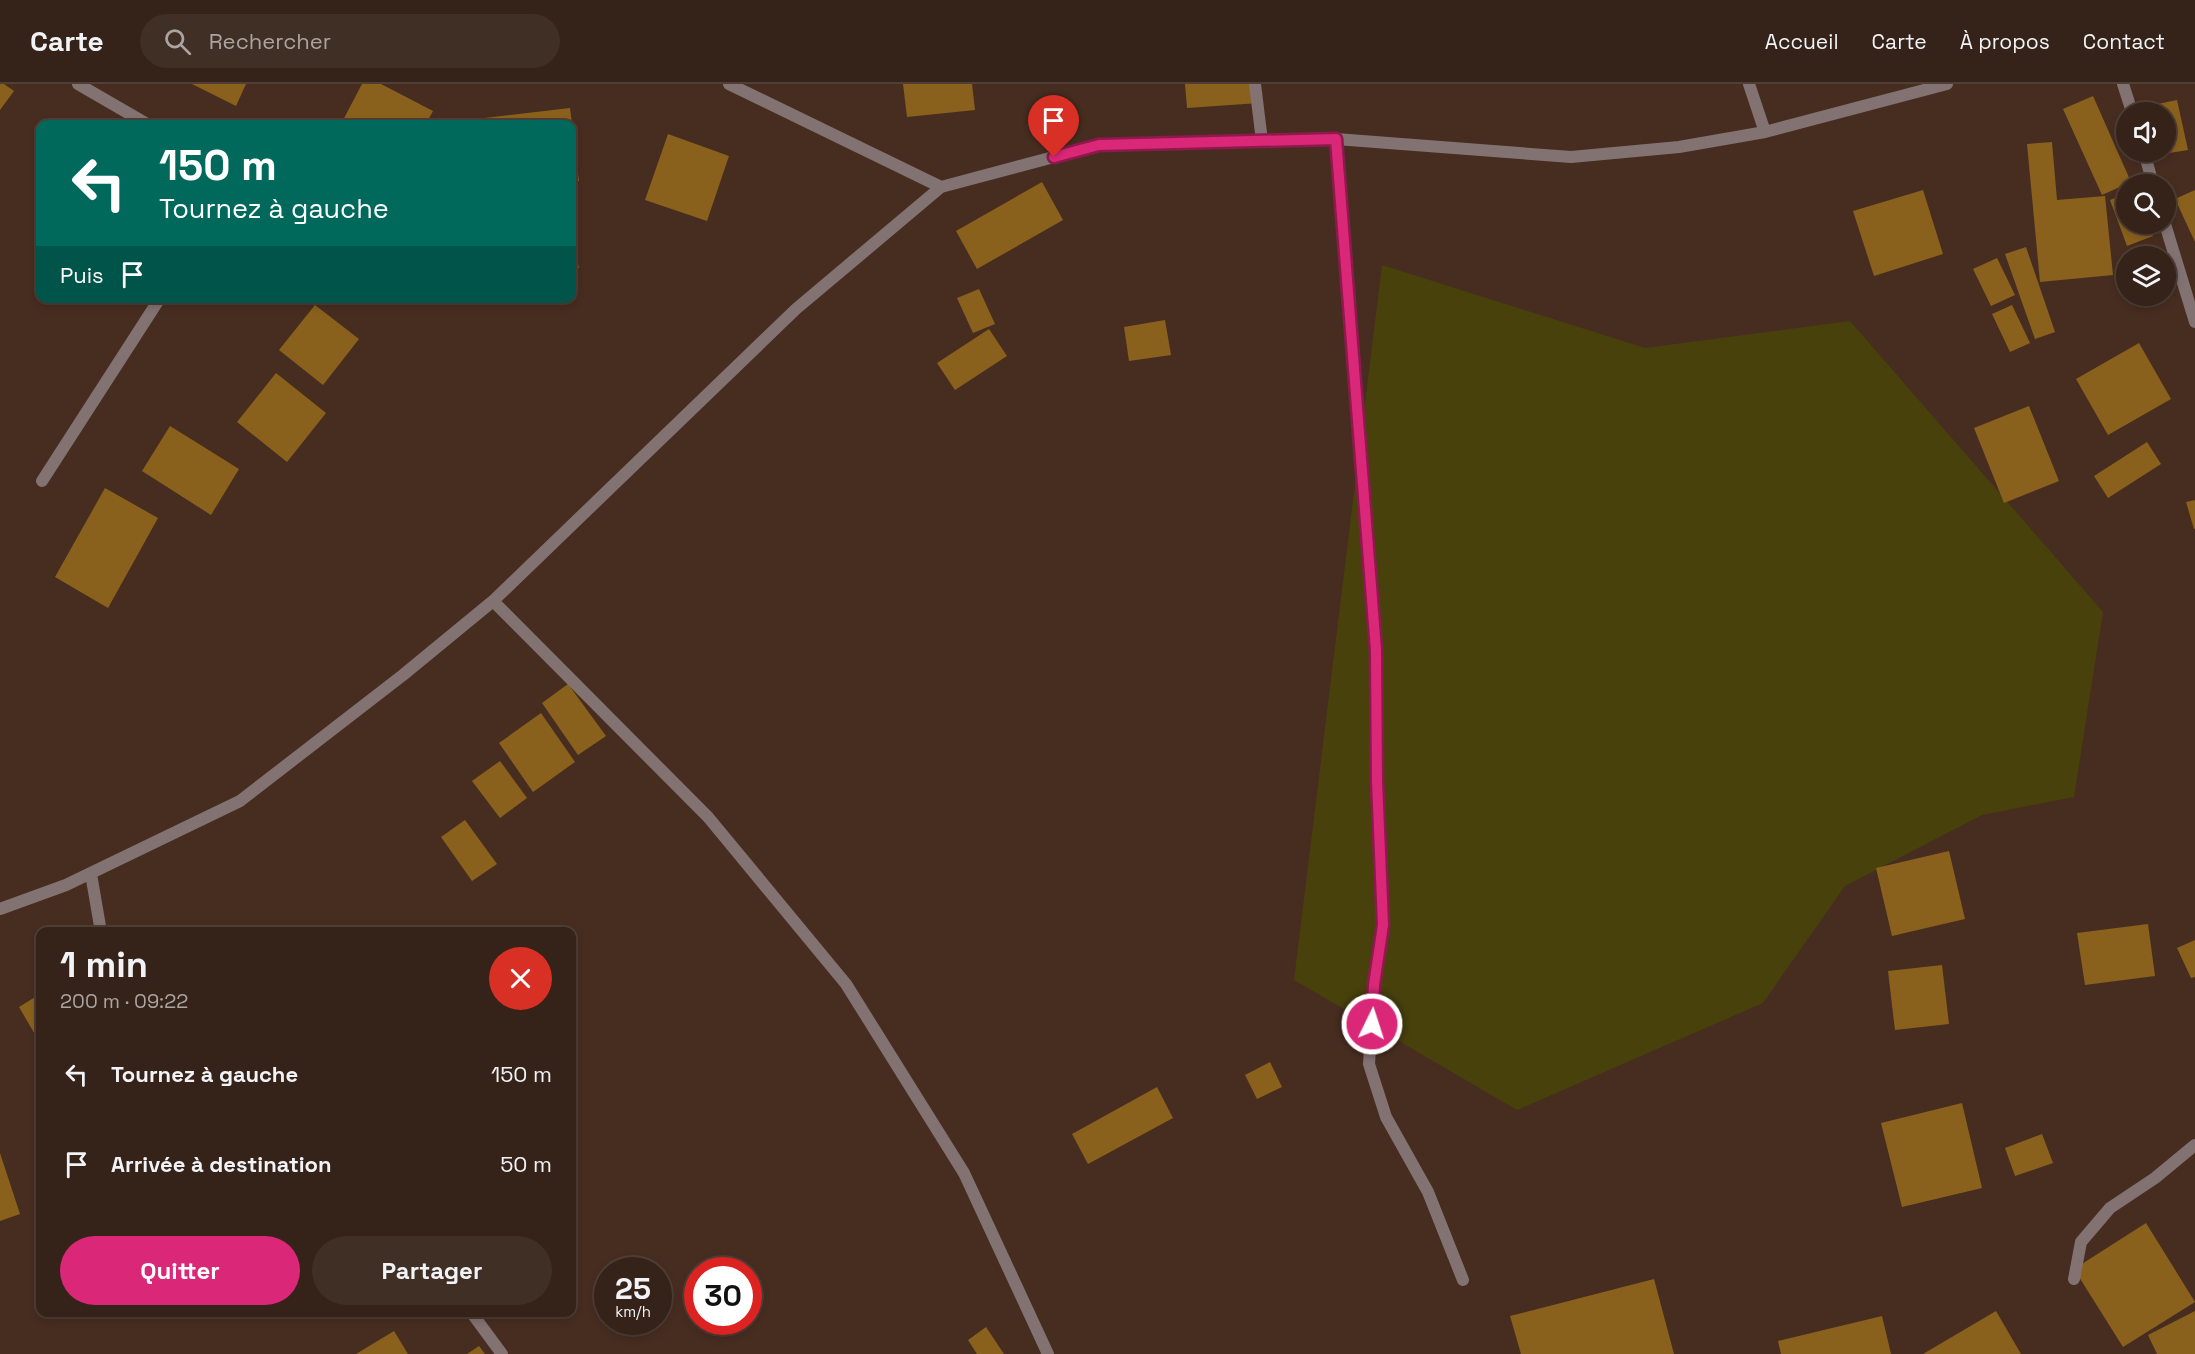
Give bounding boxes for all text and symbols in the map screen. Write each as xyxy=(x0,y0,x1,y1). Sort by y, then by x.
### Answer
search box xyxy=(140,14,560,68)
text: Carte xyxy=(30,23,104,59)
icon: search xyxy=(161,25,194,58)
text: Rechercher xyxy=(209,27,331,55)
text: Accueil xyxy=(1765,28,1839,55)
text: Carte xyxy=(1872,28,1927,55)
text: À propos xyxy=(1960,28,2050,55)
text: Contact xyxy=(2083,28,2165,55)
pin xyxy=(1028,95,1079,157)
map controls xyxy=(2116,102,2176,306)
button: sound xyxy=(2116,102,2176,162)
icon: arrive xyxy=(1037,104,1070,137)
text: 150 m xyxy=(159,139,277,192)
icon: left xyxy=(60,144,138,222)
button: search xyxy=(2116,174,2176,234)
text: Tournez à gauche xyxy=(159,191,389,226)
button: layers xyxy=(2116,246,2176,306)
icon: arrive xyxy=(116,258,149,291)
text: Puis xyxy=(60,261,104,289)
text: 1 min xyxy=(60,942,148,988)
button: close xyxy=(489,947,552,1010)
text: 200 m · 09:22 xyxy=(60,988,188,1014)
position arrow xyxy=(1340,992,1404,1056)
icon: left xyxy=(60,1058,93,1091)
text: Tournez à gauche xyxy=(111,1060,298,1088)
text: 150 m xyxy=(491,1060,552,1088)
icon: arrive xyxy=(60,1148,93,1181)
text: Arrivée à destination xyxy=(111,1150,332,1178)
text: 50 m xyxy=(500,1150,552,1178)
button: Quitter xyxy=(60,1236,300,1305)
button: Partager xyxy=(312,1236,552,1305)
speed limit sign: 30 xyxy=(684,1257,762,1335)
text: 25 xyxy=(615,1269,651,1308)
text: km/h xyxy=(615,1302,651,1321)

